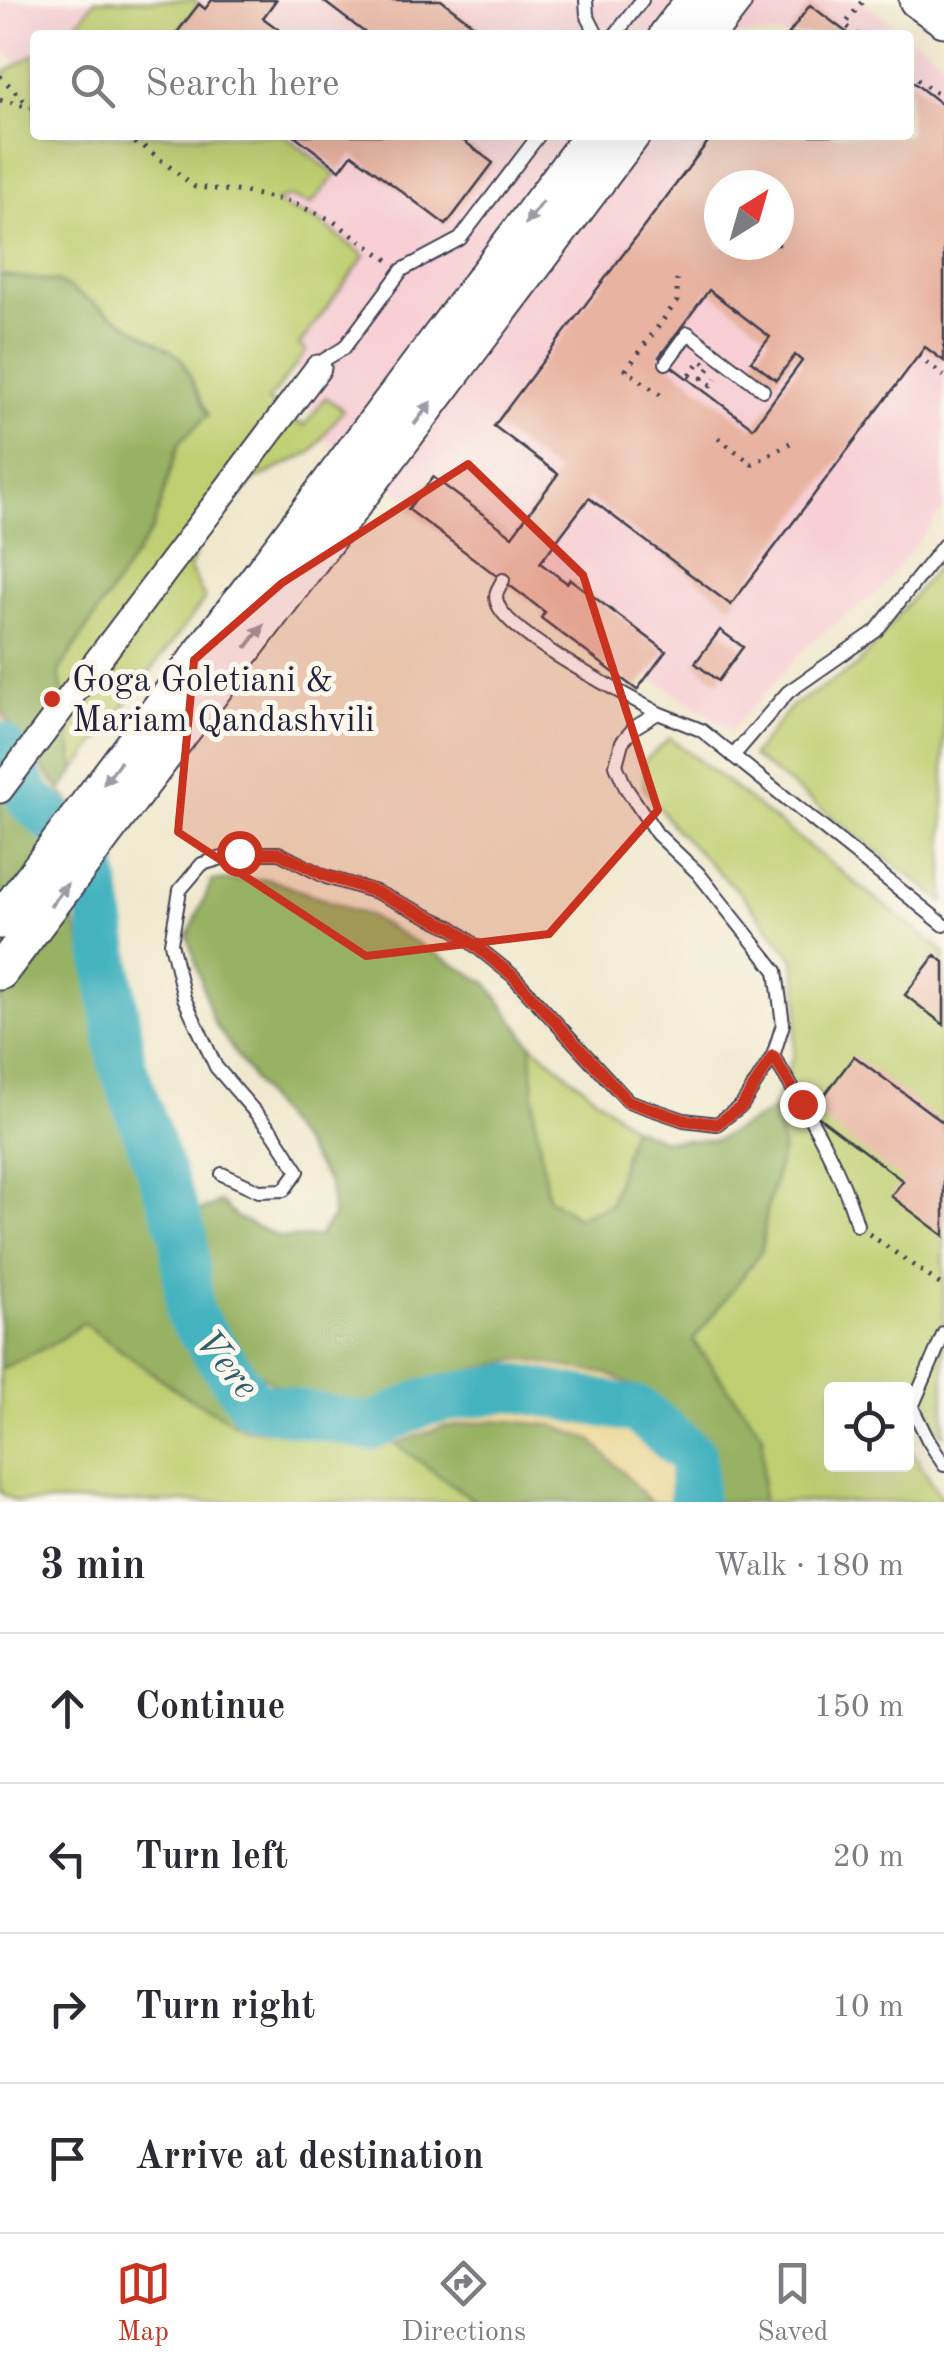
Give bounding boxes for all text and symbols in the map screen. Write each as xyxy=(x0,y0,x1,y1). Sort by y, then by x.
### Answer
search box xyxy=(30,30,914,140)
icon: search xyxy=(65,58,120,113)
text: Search here xyxy=(145,66,340,104)
north arrow xyxy=(704,170,794,260)
one-way arrow xyxy=(525,200,544,226)
one-way arrow xyxy=(413,400,433,426)
one-way arrow xyxy=(245,623,265,649)
place label: Goga Goletiani & Mariam Qandashvili xyxy=(72,664,375,739)
marker: Goga Goletiani & Mariam Qandashvili xyxy=(41,688,63,710)
one-way arrow xyxy=(102,760,122,786)
route start xyxy=(217,831,263,877)
one-way arrow xyxy=(48,882,68,908)
route end xyxy=(780,1082,826,1128)
water label: Vere xyxy=(187,1323,264,1406)
map controls xyxy=(824,1382,914,1472)
button: locate xyxy=(824,1382,914,1472)
text: 3 min xyxy=(40,1546,146,1588)
text: Walk · 180 m xyxy=(714,1551,904,1583)
icon: ahead xyxy=(40,1681,95,1736)
text: Continue xyxy=(135,1689,285,1727)
text: 150 m xyxy=(814,1692,904,1724)
icon: left xyxy=(40,1831,95,1886)
text: Turn left xyxy=(135,1839,288,1877)
text: 20 m xyxy=(833,1842,904,1874)
icon: right xyxy=(40,1981,95,2036)
text: Turn right xyxy=(135,1989,315,2027)
text: 10 m xyxy=(833,1992,904,2024)
icon: arrive xyxy=(40,2131,95,2186)
text: Arrive at destination xyxy=(135,2139,484,2177)
tab: Map xyxy=(116,2256,171,2351)
tab: Directions xyxy=(402,2256,526,2351)
tab: Saved xyxy=(757,2256,828,2351)

